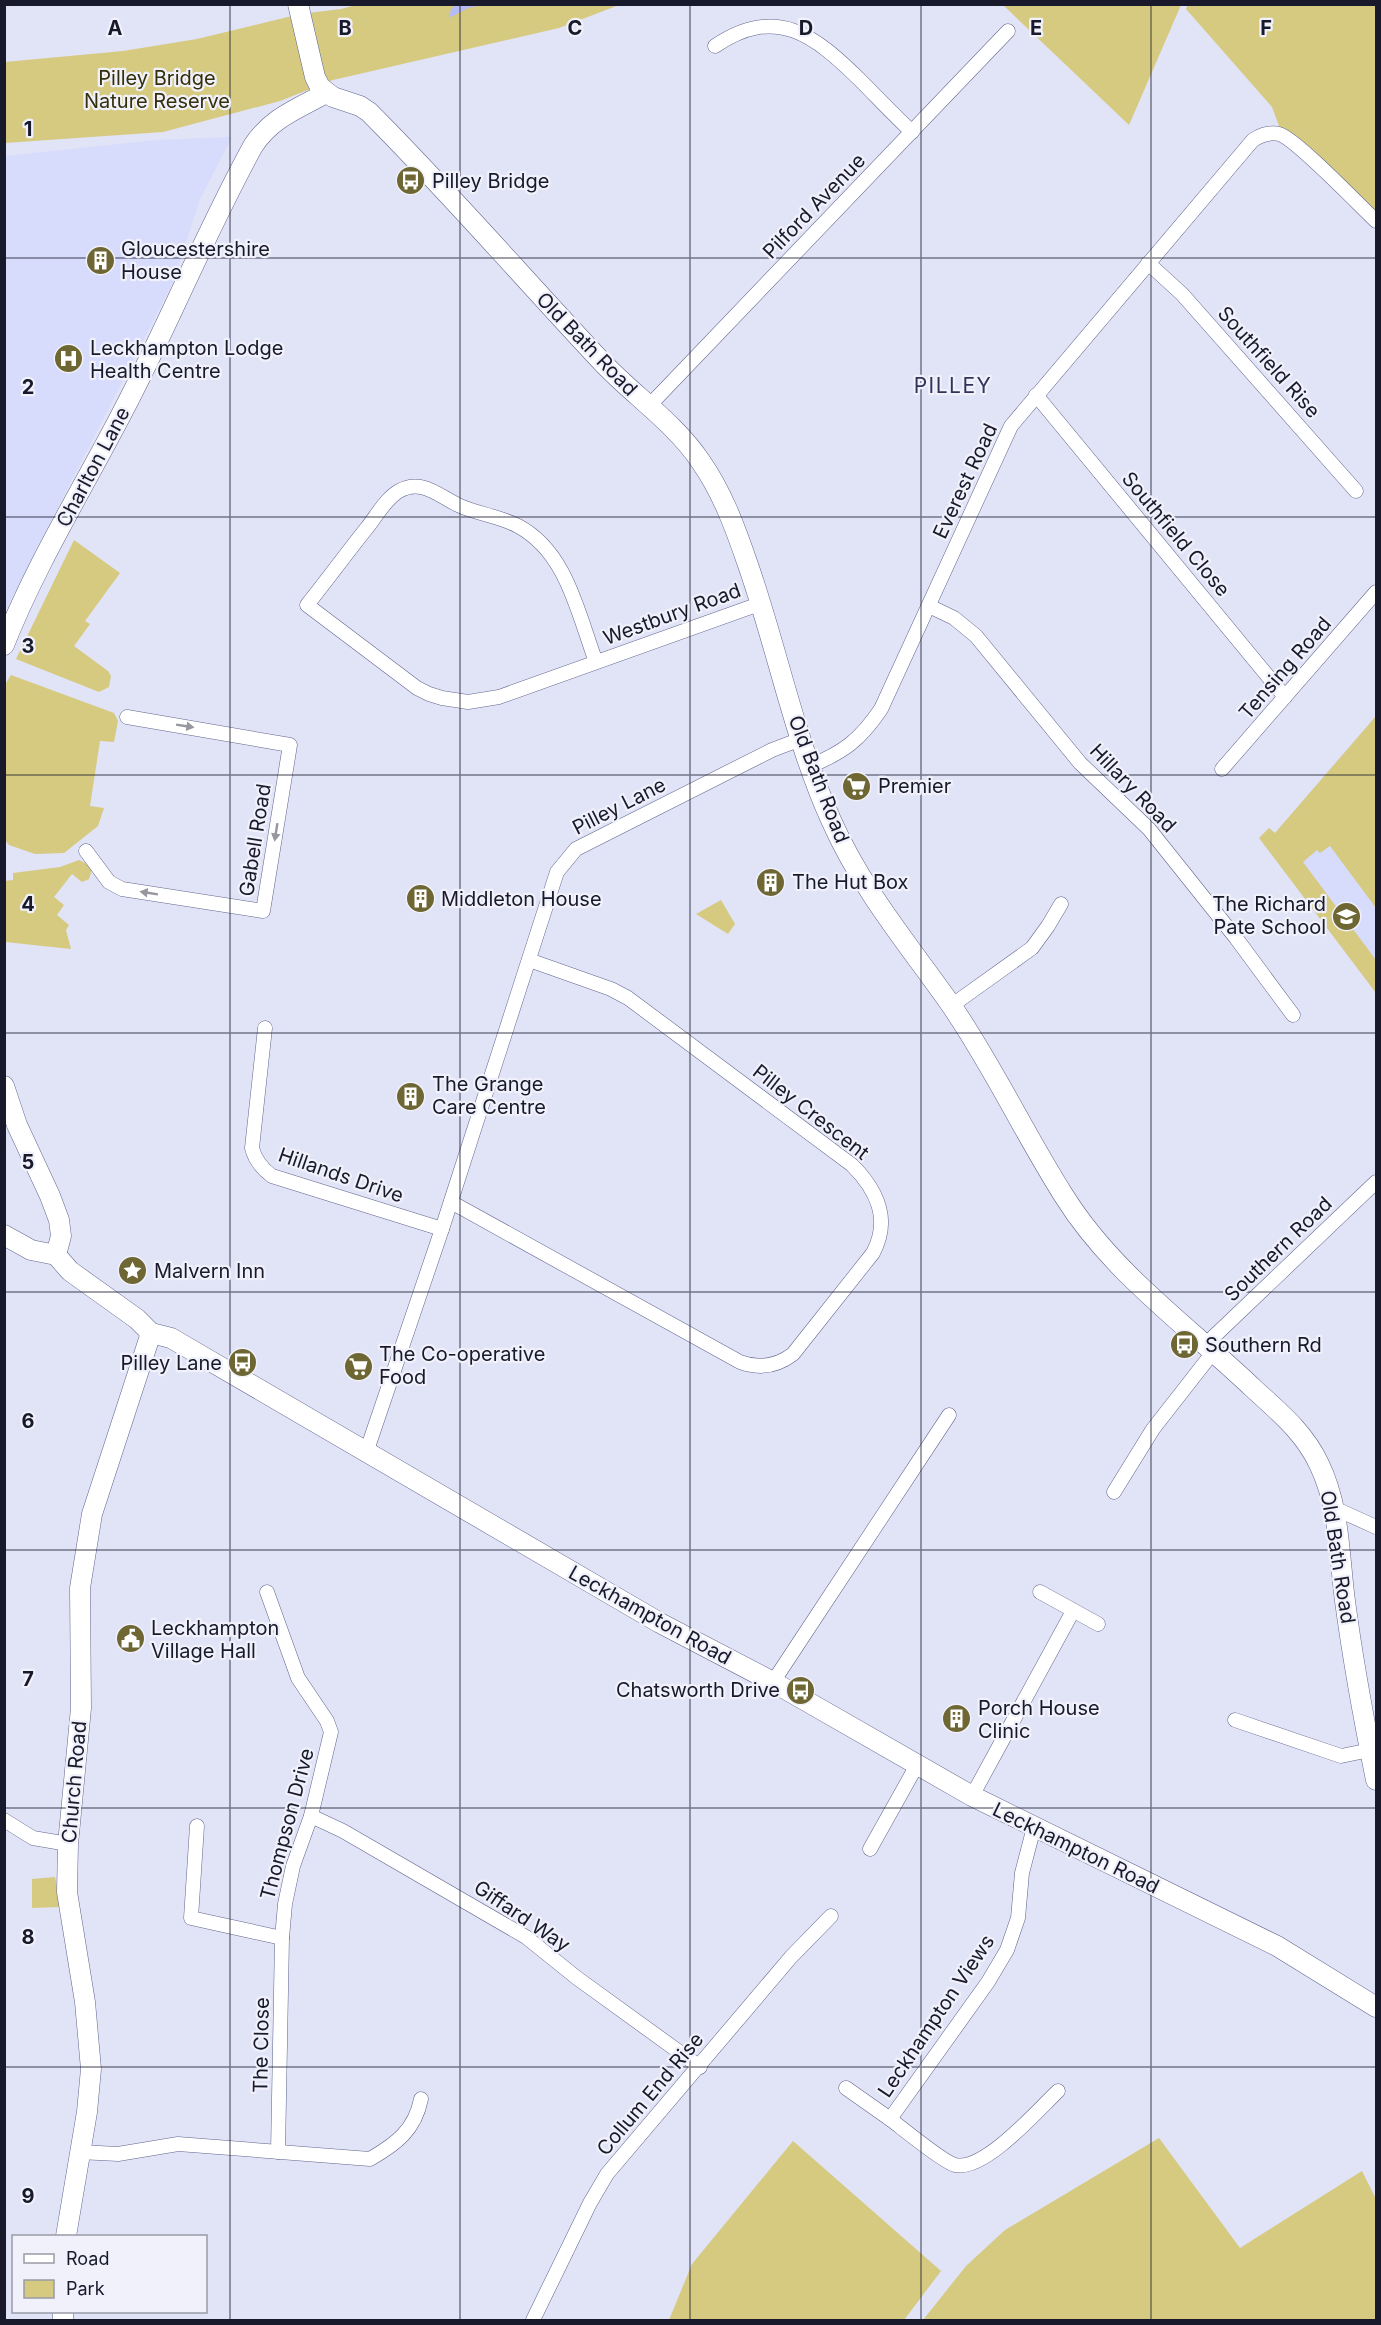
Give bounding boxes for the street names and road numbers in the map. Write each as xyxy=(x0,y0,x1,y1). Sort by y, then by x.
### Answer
street label: Pilford Avenue xyxy=(758,149,870,263)
street label: Old Bath Road xyxy=(532,287,642,401)
street label: Southfield Rise xyxy=(1213,301,1325,423)
street label: Charlton Lane xyxy=(51,403,135,531)
street label: Everest Road xyxy=(928,420,1002,542)
street label: Southfield Close xyxy=(1117,467,1235,601)
street label: Westbury Road xyxy=(600,578,744,650)
street label: Tensing Road xyxy=(1234,612,1336,724)
street label: Old Bath Road xyxy=(784,712,854,846)
street label: Hillary Road xyxy=(1085,739,1181,837)
street label: Pilley Lane xyxy=(568,772,670,840)
street label: Gabell Road xyxy=(234,782,276,898)
street label: Pilley Crescent xyxy=(748,1059,874,1165)
street label: Hillands Drive xyxy=(275,1142,407,1208)
street label: Southern Road xyxy=(1219,1192,1337,1306)
street label: Old Bath Road xyxy=(1316,1489,1360,1625)
street label: Leckhampton Road xyxy=(564,1560,736,1670)
street label: Church Road xyxy=(57,1720,91,1844)
street label: Thompson Drive xyxy=(255,1745,319,1903)
street label: Leckhampton Road xyxy=(989,1797,1163,1899)
street label: Giffard Way xyxy=(469,1875,575,1957)
street label: Leckhampton Views xyxy=(873,1930,999,2102)
street label: The Close xyxy=(248,1997,274,2093)
street label: Collum End Rise xyxy=(592,2028,708,2160)

